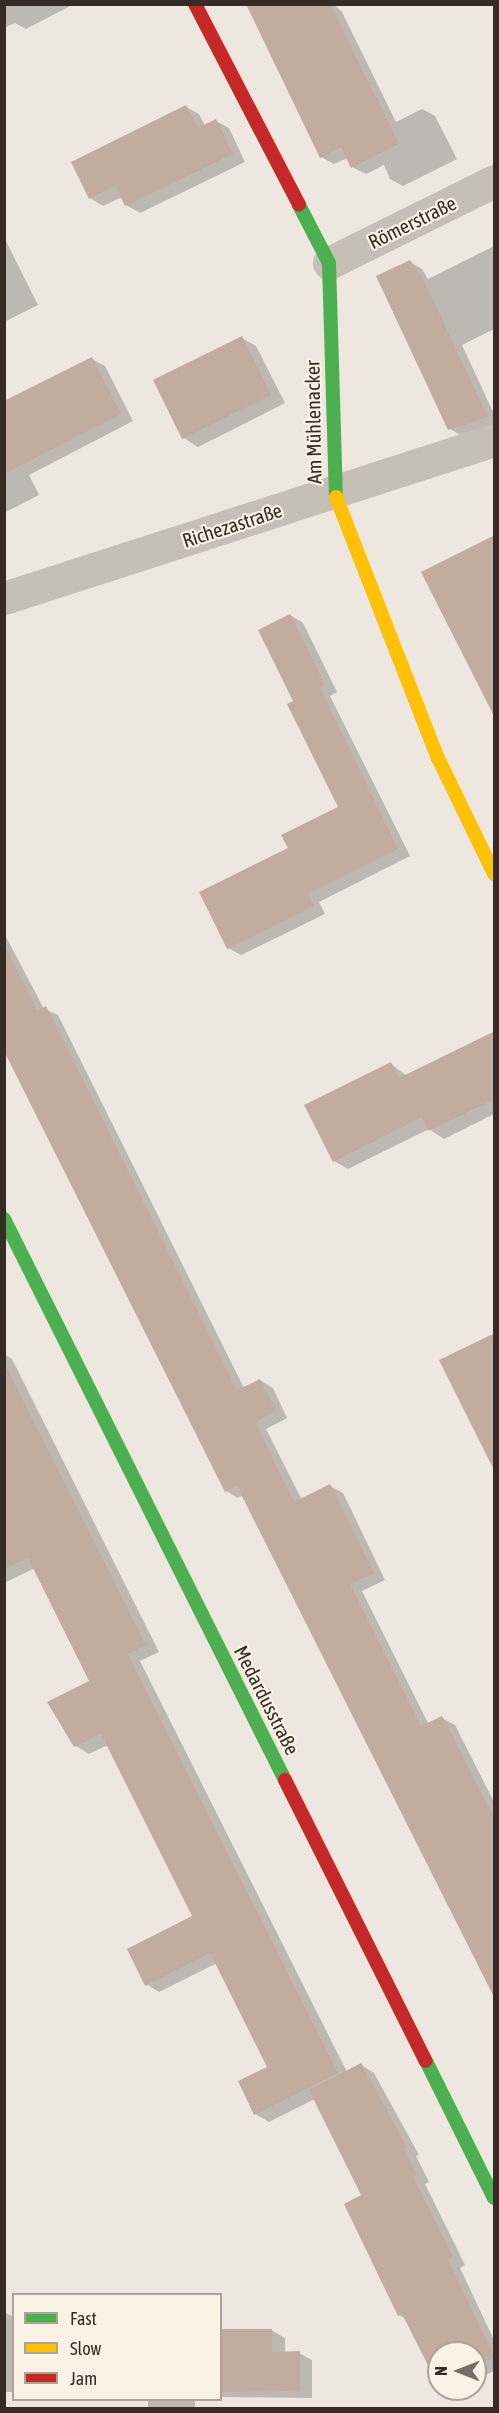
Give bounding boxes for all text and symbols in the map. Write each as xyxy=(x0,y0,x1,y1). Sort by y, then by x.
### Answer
street label: Römerstraße xyxy=(364,190,460,254)
street label: Am Mühlenacker xyxy=(300,360,326,484)
street label: Richezastraße xyxy=(179,498,285,552)
street label: Medardusstraße xyxy=(229,1641,305,1759)
legend xyxy=(12,2293,222,2401)
text: Fast xyxy=(70,2308,97,2329)
text: Slow xyxy=(70,2338,101,2359)
north arrow xyxy=(427,2341,487,2401)
text: N xyxy=(432,2366,450,2376)
text: Jam xyxy=(70,2368,97,2389)

